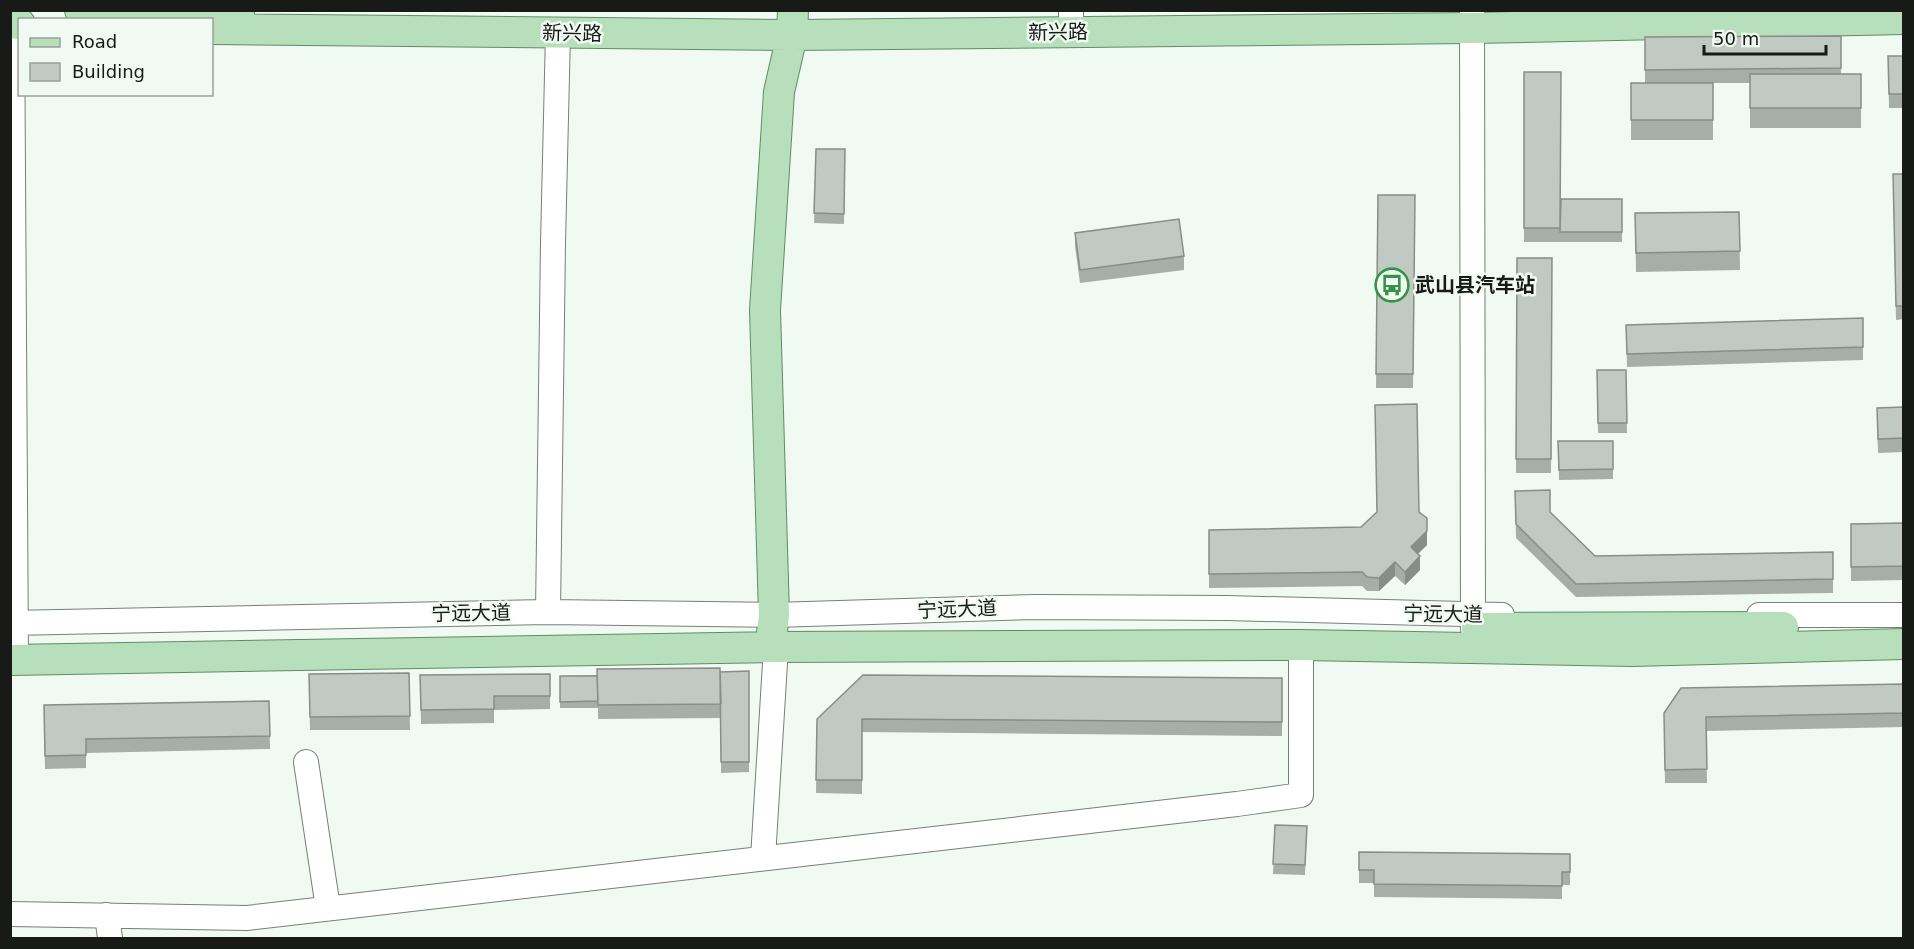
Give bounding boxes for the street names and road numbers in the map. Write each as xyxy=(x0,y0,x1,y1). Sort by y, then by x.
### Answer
street label: 新兴路 xyxy=(1028,19,1088,45)
street label: 新兴路 xyxy=(542,20,602,46)
street label: 宁远大道 xyxy=(917,596,997,622)
street label: 宁远大道 xyxy=(431,600,511,626)
street label: 宁远大道 xyxy=(1403,601,1483,627)

